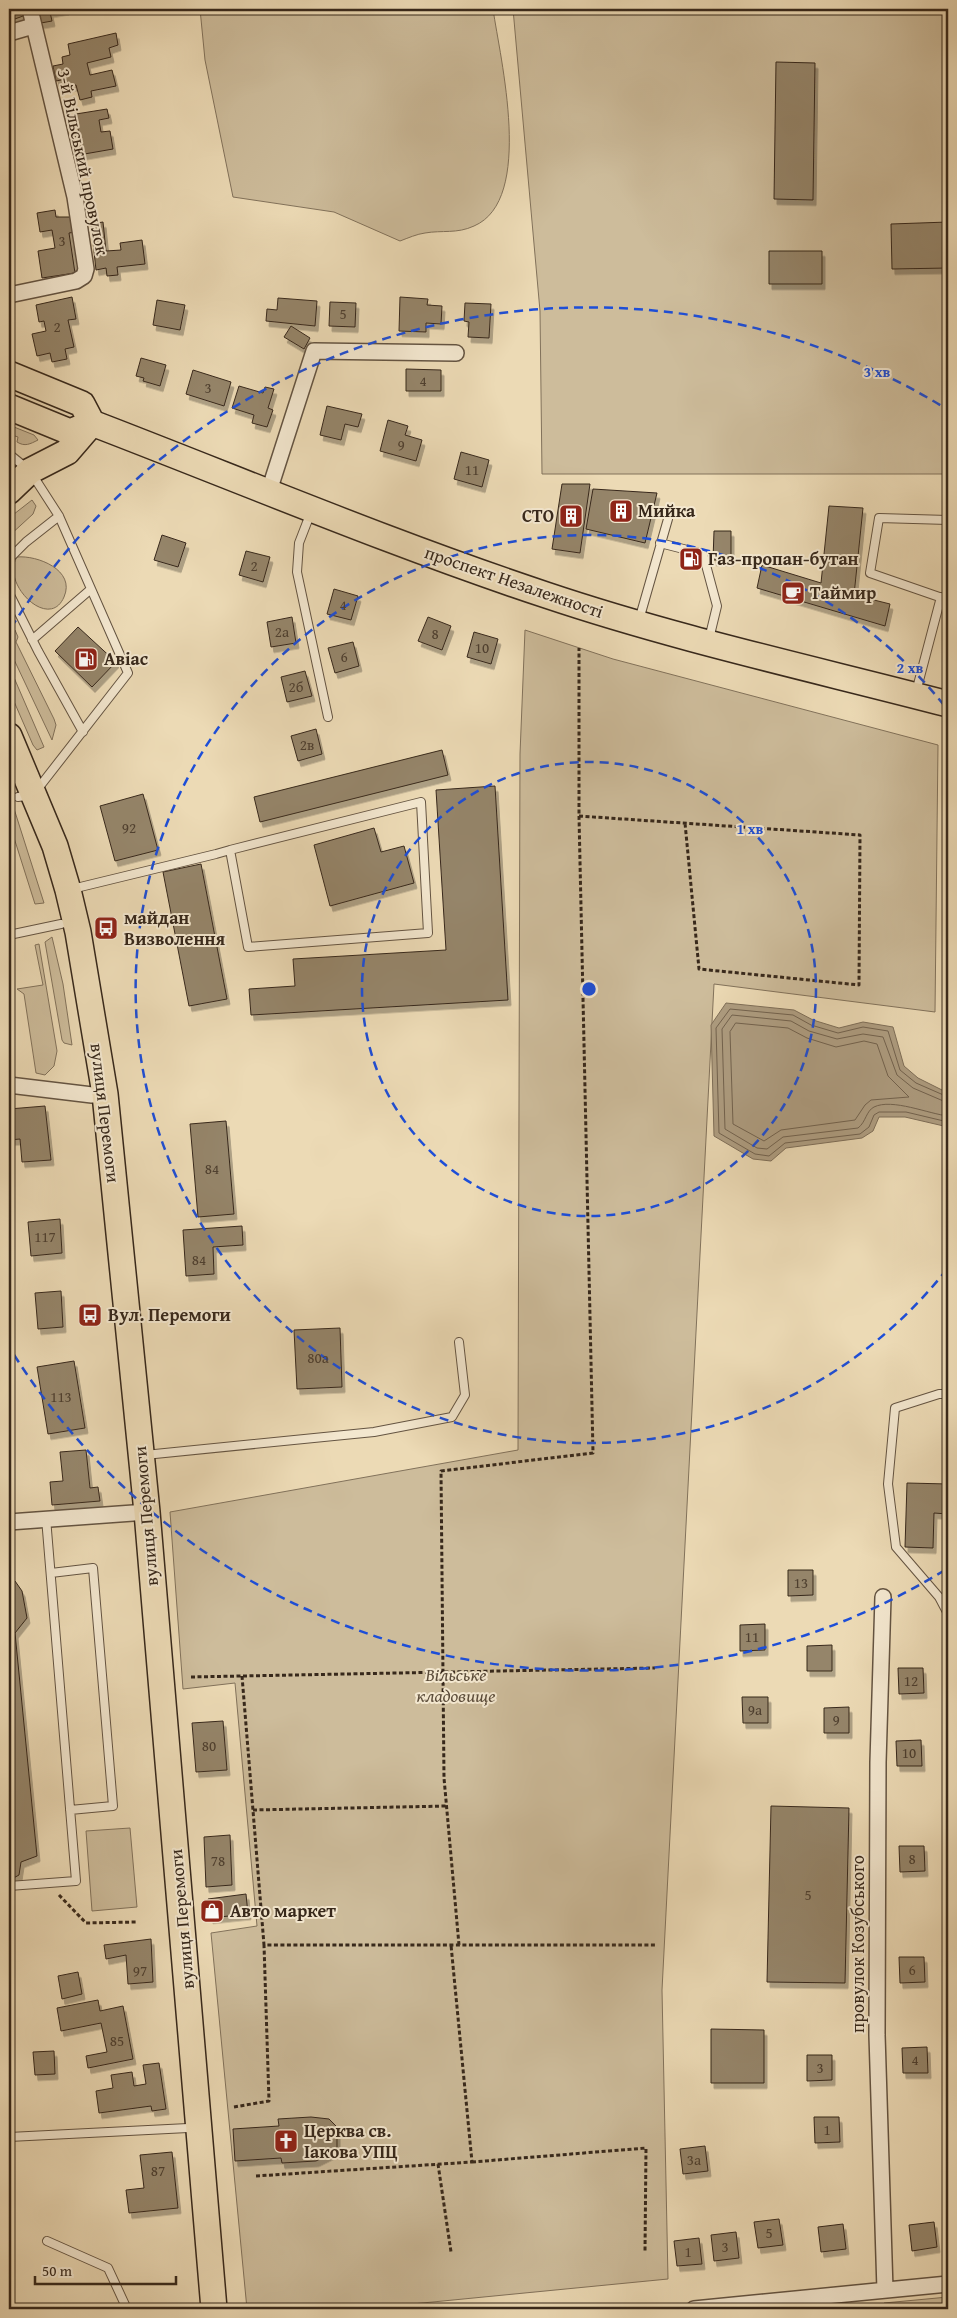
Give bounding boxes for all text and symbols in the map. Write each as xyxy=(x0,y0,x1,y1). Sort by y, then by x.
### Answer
street label: 3-й Вільський провулок xyxy=(53,67,113,257)
house number: 3 xyxy=(58,232,66,250)
house number: 5 xyxy=(339,303,347,324)
house number: 2 xyxy=(53,316,61,337)
text: 3 хв xyxy=(864,361,891,382)
house number: 4 xyxy=(419,370,427,391)
house number: 3 xyxy=(204,377,212,398)
house number: 9 xyxy=(397,434,405,455)
house number: 11 xyxy=(465,459,479,480)
place label: Мийка xyxy=(638,497,696,524)
building icon: Мийка xyxy=(608,498,634,524)
place label: СТО xyxy=(522,502,554,529)
building icon: СТО xyxy=(558,503,584,529)
street label: проспект Незалежності xyxy=(421,538,607,625)
place label: Газ-пропан-бутан xyxy=(708,545,859,572)
fuel station icon: Газ-пропан-бутан xyxy=(678,546,704,572)
house number: 2 xyxy=(250,555,258,576)
place label: Таймир xyxy=(810,579,876,606)
cafe icon: Таймир xyxy=(780,580,806,606)
house number: 4 xyxy=(339,594,347,615)
house number: 2а xyxy=(275,621,290,642)
house number: 8 xyxy=(431,623,439,644)
house number: 10 xyxy=(475,637,489,658)
place label: Авіас xyxy=(104,645,148,672)
fuel station icon: Авіас xyxy=(73,646,99,672)
house number: 6 xyxy=(340,646,348,667)
text: 2 хв xyxy=(897,657,924,678)
house number: 2б xyxy=(289,676,304,697)
house number: 2в xyxy=(300,734,314,755)
house number: 92 xyxy=(122,817,136,838)
text: 1 хв xyxy=(737,818,764,839)
place label: майдан Визволення xyxy=(124,904,225,952)
bus stop icon: майдан Визволення xyxy=(93,915,119,941)
centre of rings xyxy=(580,980,598,998)
street label: вулиця Перемоги xyxy=(84,1042,127,1185)
house number: 84 xyxy=(205,1158,219,1179)
house number: 117 xyxy=(34,1226,56,1247)
house number: 84 xyxy=(192,1249,206,1270)
place label: Вул. Перемоги xyxy=(108,1301,231,1328)
bus stop icon: Вул. Перемоги xyxy=(77,1302,103,1328)
house number: 80а xyxy=(307,1347,330,1368)
house number: 113 xyxy=(50,1386,72,1407)
street label: вулиця Перемоги xyxy=(126,1445,165,1587)
house number: 13 xyxy=(794,1572,808,1593)
house number: 11 xyxy=(745,1626,759,1647)
park label: Вільське кладовище xyxy=(416,1661,496,1709)
house number: 12 xyxy=(904,1670,918,1691)
house number: 9а xyxy=(748,1699,763,1720)
house number: 9 xyxy=(832,1709,840,1730)
house number: 80 xyxy=(202,1735,216,1756)
house number: 10 xyxy=(902,1742,916,1763)
street label: вулиця Перемоги xyxy=(162,1848,201,1990)
house number: 8 xyxy=(908,1848,916,1869)
house number: 78 xyxy=(211,1850,225,1871)
street label: провулок Козубського xyxy=(844,1855,871,2033)
house number: 5 xyxy=(804,1884,812,1905)
place label: Авто маркет xyxy=(230,1897,336,1924)
shop icon: Авто маркет xyxy=(199,1898,225,1924)
house number: 6 xyxy=(908,1959,916,1980)
house number: 97 xyxy=(133,1960,147,1981)
house number: 85 xyxy=(110,2030,124,2051)
house number: 4 xyxy=(911,2049,919,2070)
house number: 3 xyxy=(816,2057,824,2078)
place label: Церква св. Іакова УПЦ xyxy=(304,2117,398,2165)
house number: 1 xyxy=(823,2119,831,2140)
church icon: Церква св. Іакова УПЦ xyxy=(273,2128,299,2154)
house number: 3а xyxy=(687,2149,702,2170)
house number: 87 xyxy=(151,2160,165,2181)
house number: 5 xyxy=(765,2222,773,2243)
house number: 3 xyxy=(721,2236,729,2257)
house number: 1 xyxy=(684,2241,692,2262)
scale bar xyxy=(35,2253,176,2285)
text: 50 m xyxy=(42,2260,73,2281)

